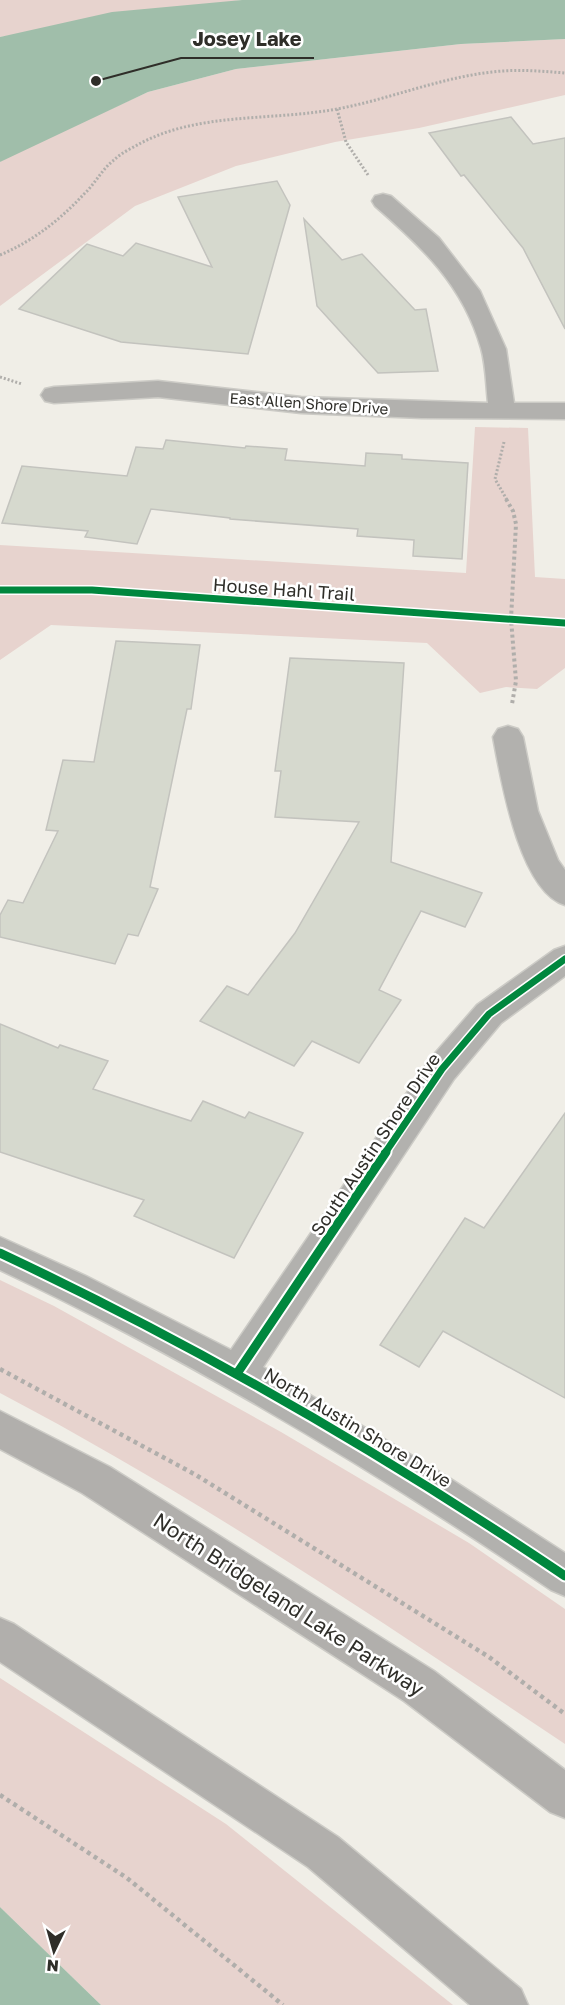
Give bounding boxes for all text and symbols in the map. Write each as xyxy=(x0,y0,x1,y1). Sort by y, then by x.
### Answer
callout: Josey Lake xyxy=(181,20,314,58)
text: Josey Lake xyxy=(192,26,302,50)
street label: East Allen Shore Drive xyxy=(229,388,389,418)
street label: House Hahl Trail xyxy=(212,573,356,605)
street label: South Austin Shore Drive xyxy=(306,1049,444,1239)
street label: North Austin Shore Drive xyxy=(261,1362,455,1492)
street label: North Bridgeland Lake Parkway xyxy=(149,1507,429,1702)
north arrow xyxy=(24,1921,84,1981)
text: N xyxy=(46,1955,60,1976)

